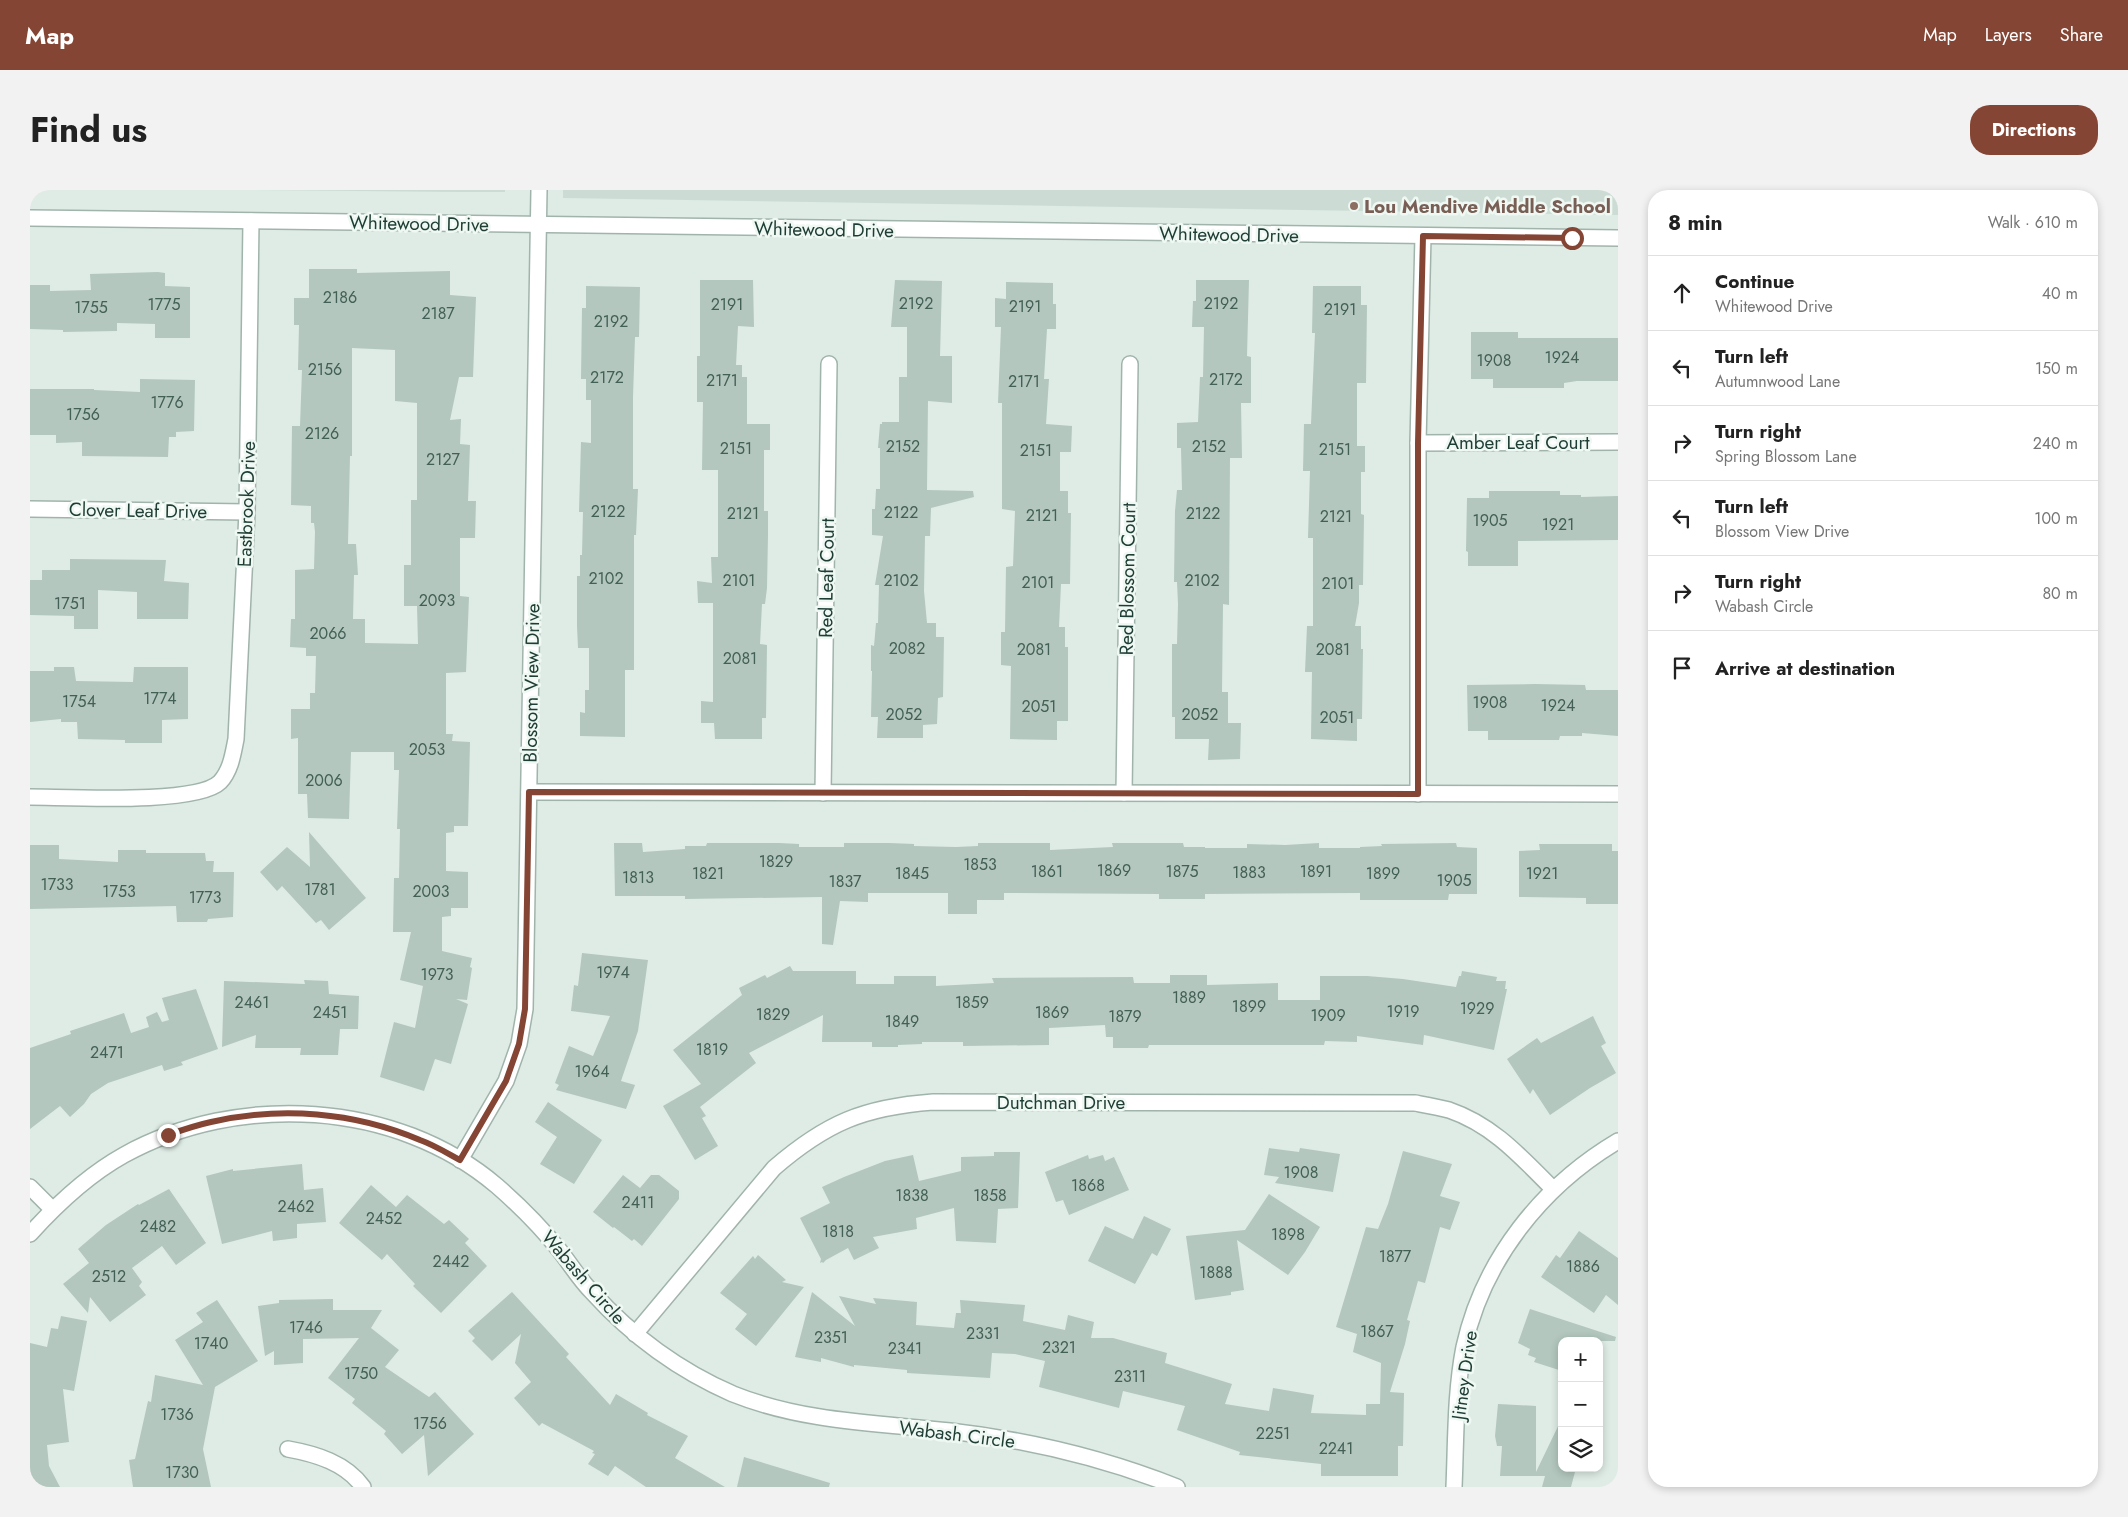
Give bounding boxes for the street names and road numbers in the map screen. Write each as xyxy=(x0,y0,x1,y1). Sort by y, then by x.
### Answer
street label: Whitewood Drive xyxy=(349,209,489,238)
street label: Whitewood Drive xyxy=(754,215,894,244)
street label: Whitewood Drive xyxy=(1159,220,1299,249)
street label: Amber Leaf Court xyxy=(1446,429,1590,456)
street label: Eastbrook Drive xyxy=(231,440,262,567)
street label: Clover Leaf Drive xyxy=(69,496,208,525)
street label: Red Blossom Court xyxy=(1113,502,1142,656)
street label: Red Leaf Court xyxy=(812,517,841,638)
street label: Blossom View Drive xyxy=(517,603,546,763)
street label: Dutchman Drive xyxy=(997,1089,1125,1116)
street label: Wabash Circle xyxy=(535,1224,632,1330)
street label: Jitney Drive xyxy=(1444,1329,1484,1424)
street label: Wabash Circle xyxy=(897,1414,1017,1455)

